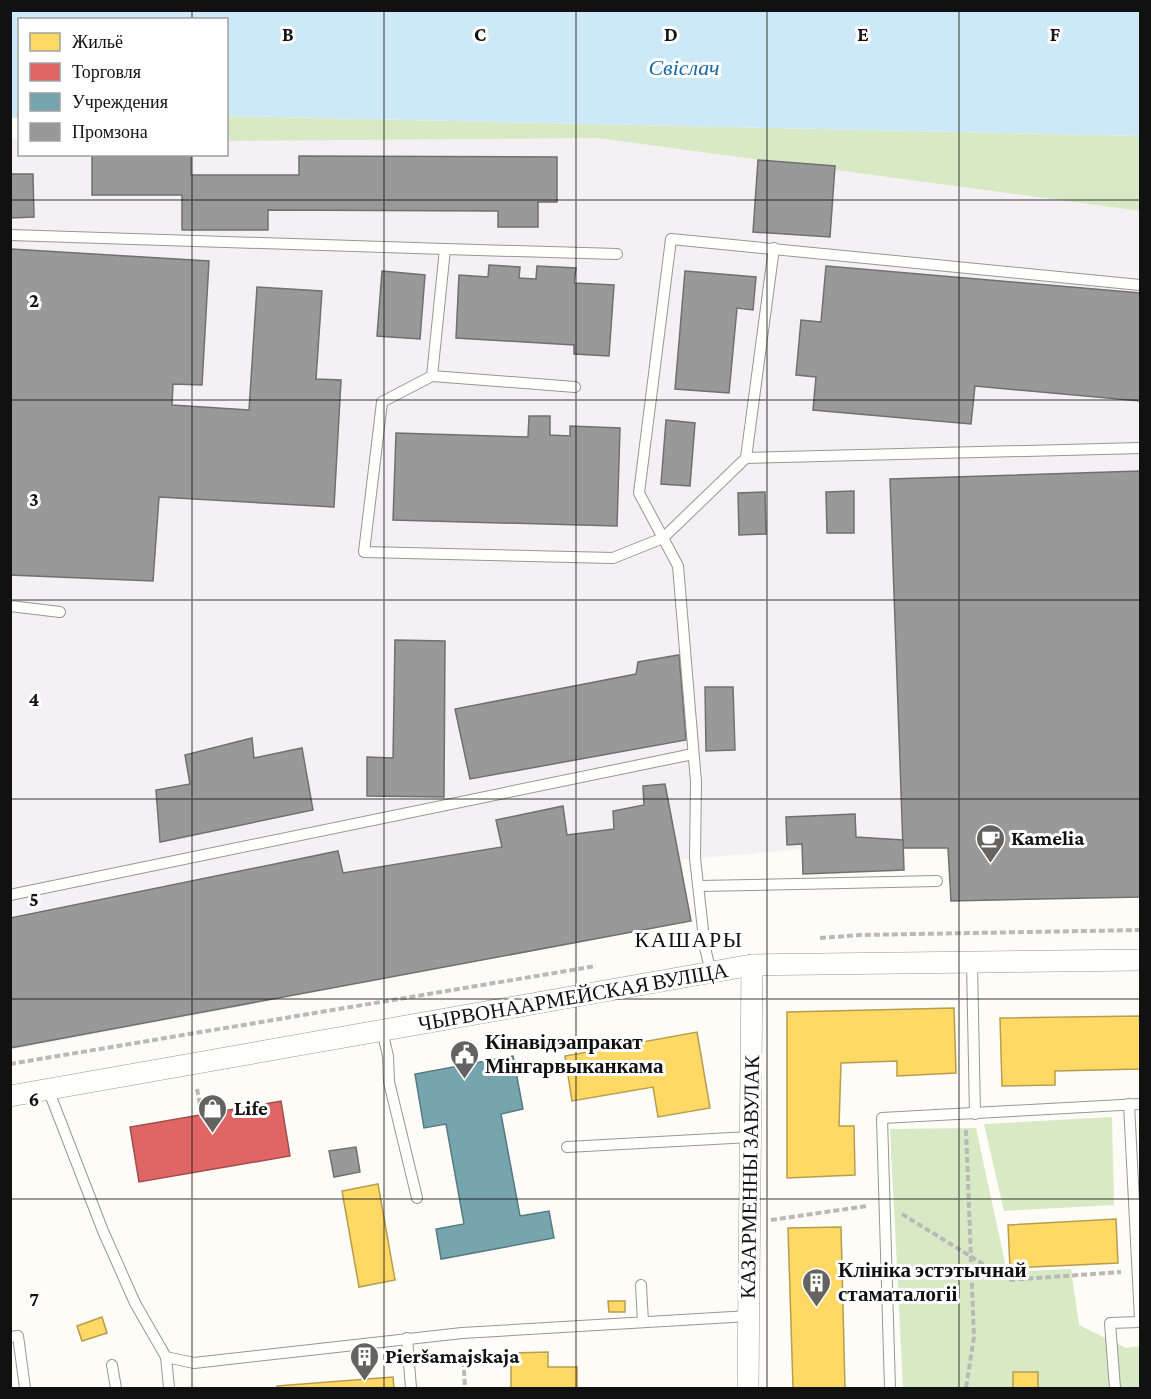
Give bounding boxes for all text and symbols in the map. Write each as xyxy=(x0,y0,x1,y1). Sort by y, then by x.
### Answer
legend xyxy=(18,18,228,156)
text: B xyxy=(282,23,294,45)
text: C xyxy=(474,23,486,45)
text: D xyxy=(664,23,678,45)
text: E xyxy=(857,23,869,45)
text: F xyxy=(1050,23,1061,45)
text: Жильё xyxy=(72,32,123,52)
water label: Свіслач xyxy=(648,55,720,80)
text: Торговля xyxy=(72,62,141,82)
text: Учреждения xyxy=(72,92,168,112)
text: Промзона xyxy=(72,122,148,142)
text: 2 xyxy=(29,289,39,311)
text: 3 xyxy=(29,488,39,510)
text: 4 xyxy=(29,688,40,710)
cafe icon: Kamelia xyxy=(974,822,1006,864)
place label: Kamelia xyxy=(1011,826,1085,850)
text: 5 xyxy=(29,888,39,910)
district label: КАШАРЫ xyxy=(634,927,744,952)
street label: ЧЫРВОНААРМЕЙСКАЯ ВУЛІЦА xyxy=(416,958,731,1036)
place label: Кінавідэапракат Мінгарвыканкама xyxy=(485,1030,664,1078)
public building icon: Кінавідэапракат Мінгарвыканкама xyxy=(448,1038,480,1080)
street label: КАЗАРМЕННЫ ЗАВУЛАК xyxy=(736,1054,764,1299)
text: 6 xyxy=(29,1088,39,1110)
shop icon: Life xyxy=(197,1092,229,1134)
place label: Life xyxy=(234,1096,268,1120)
place label: Клініка эстэтычнай стаматалогіі xyxy=(838,1258,1027,1306)
building icon: Клініка эстэтычнай стаматалогіі xyxy=(801,1266,833,1308)
text: 7 xyxy=(29,1288,39,1310)
building icon: Pieršamajskaja xyxy=(348,1340,380,1382)
place label: Pieršamajskaja xyxy=(385,1344,520,1368)

